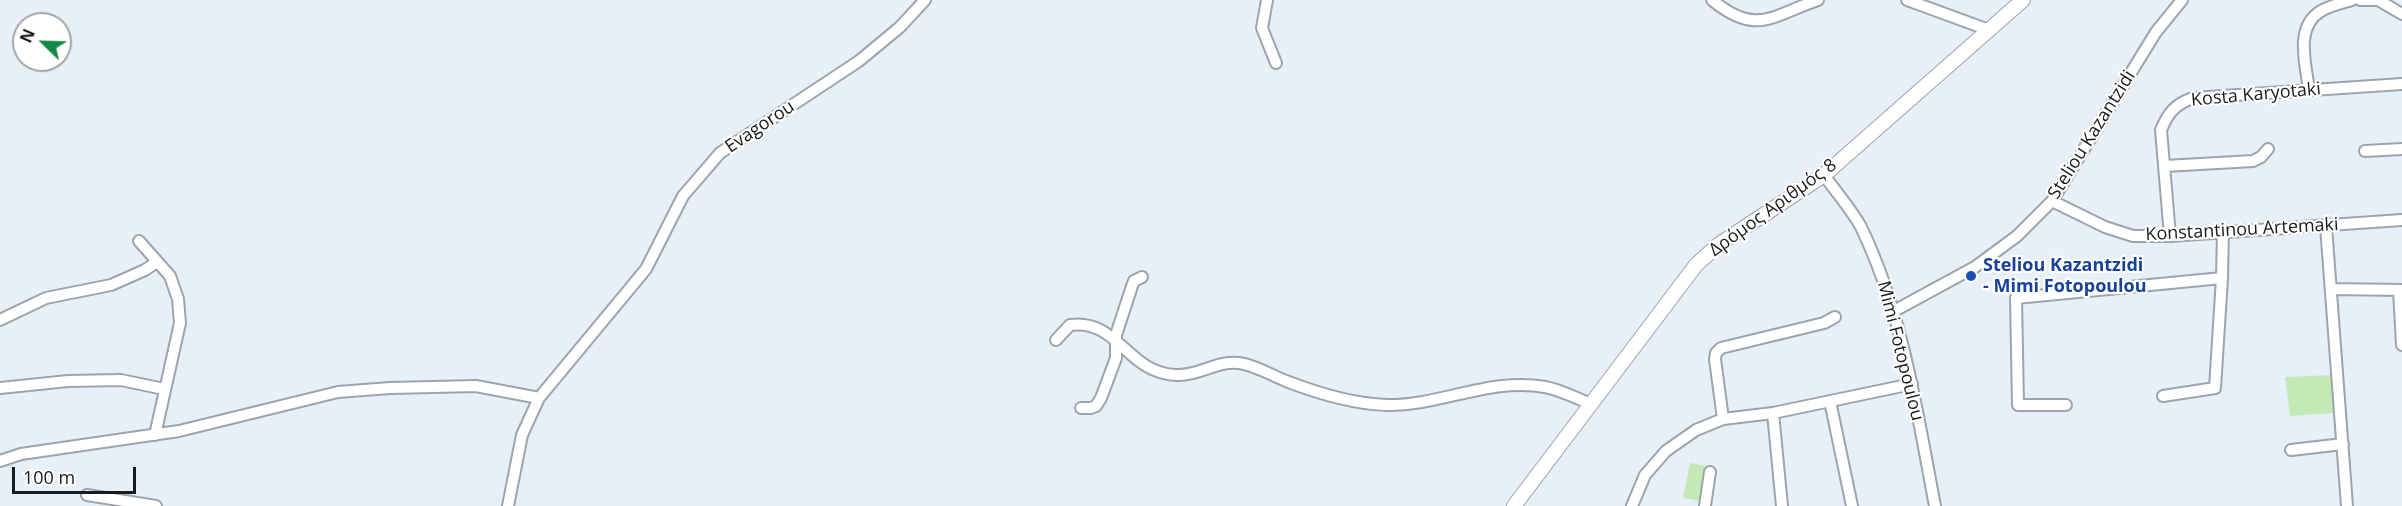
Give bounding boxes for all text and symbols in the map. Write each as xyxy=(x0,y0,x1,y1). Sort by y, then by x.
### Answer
north arrow xyxy=(12,12,72,72)
text: N xyxy=(15,25,40,46)
street label: Steliou Kazantzidi xyxy=(2044,67,2140,203)
street label: Kosta Karyotaki xyxy=(2190,79,2322,111)
street label: Evagorou xyxy=(721,96,799,158)
street label: Δρόμος Αριθμός 8 xyxy=(1705,155,1841,261)
street label: Konstantinou Artemaki xyxy=(2145,214,2339,246)
place label: Steliou Kazantzidi - Mimi Fotopoulou xyxy=(1983,255,2147,298)
marker: Steliou Kazantzidi - Mimi Fotopoulou xyxy=(1964,269,1978,283)
street label: Mimi Fotopoulou xyxy=(1872,279,1928,423)
scale bar xyxy=(15,455,140,493)
text: 100 m xyxy=(23,465,75,489)

